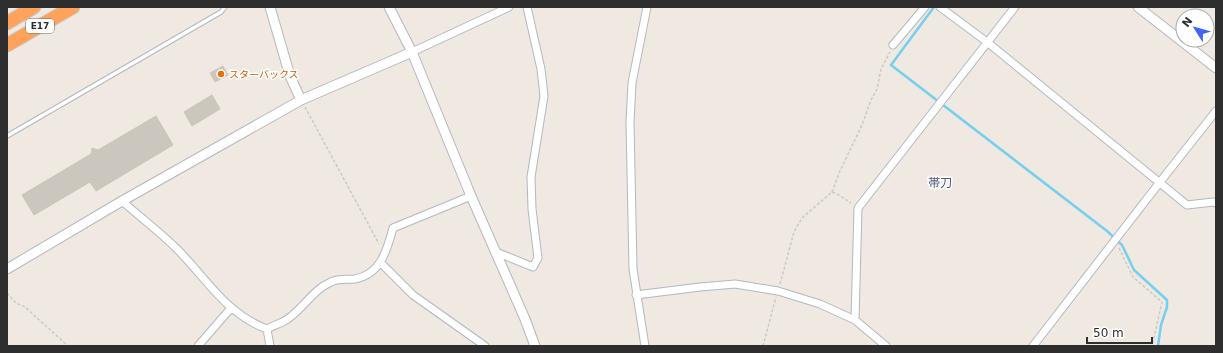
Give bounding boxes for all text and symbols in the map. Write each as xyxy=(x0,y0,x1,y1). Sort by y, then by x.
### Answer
north arrow xyxy=(1175,8,1215,48)
text: N xyxy=(1179,15,1195,30)
road number: E17 xyxy=(26,19,54,33)
marker: スターバックス xyxy=(216,69,226,79)
place label: スターバックス xyxy=(229,69,299,80)
district label: 帯刀 xyxy=(928,176,952,190)
scale bar xyxy=(1087,319,1152,345)
text: 50 m xyxy=(1093,326,1124,340)

